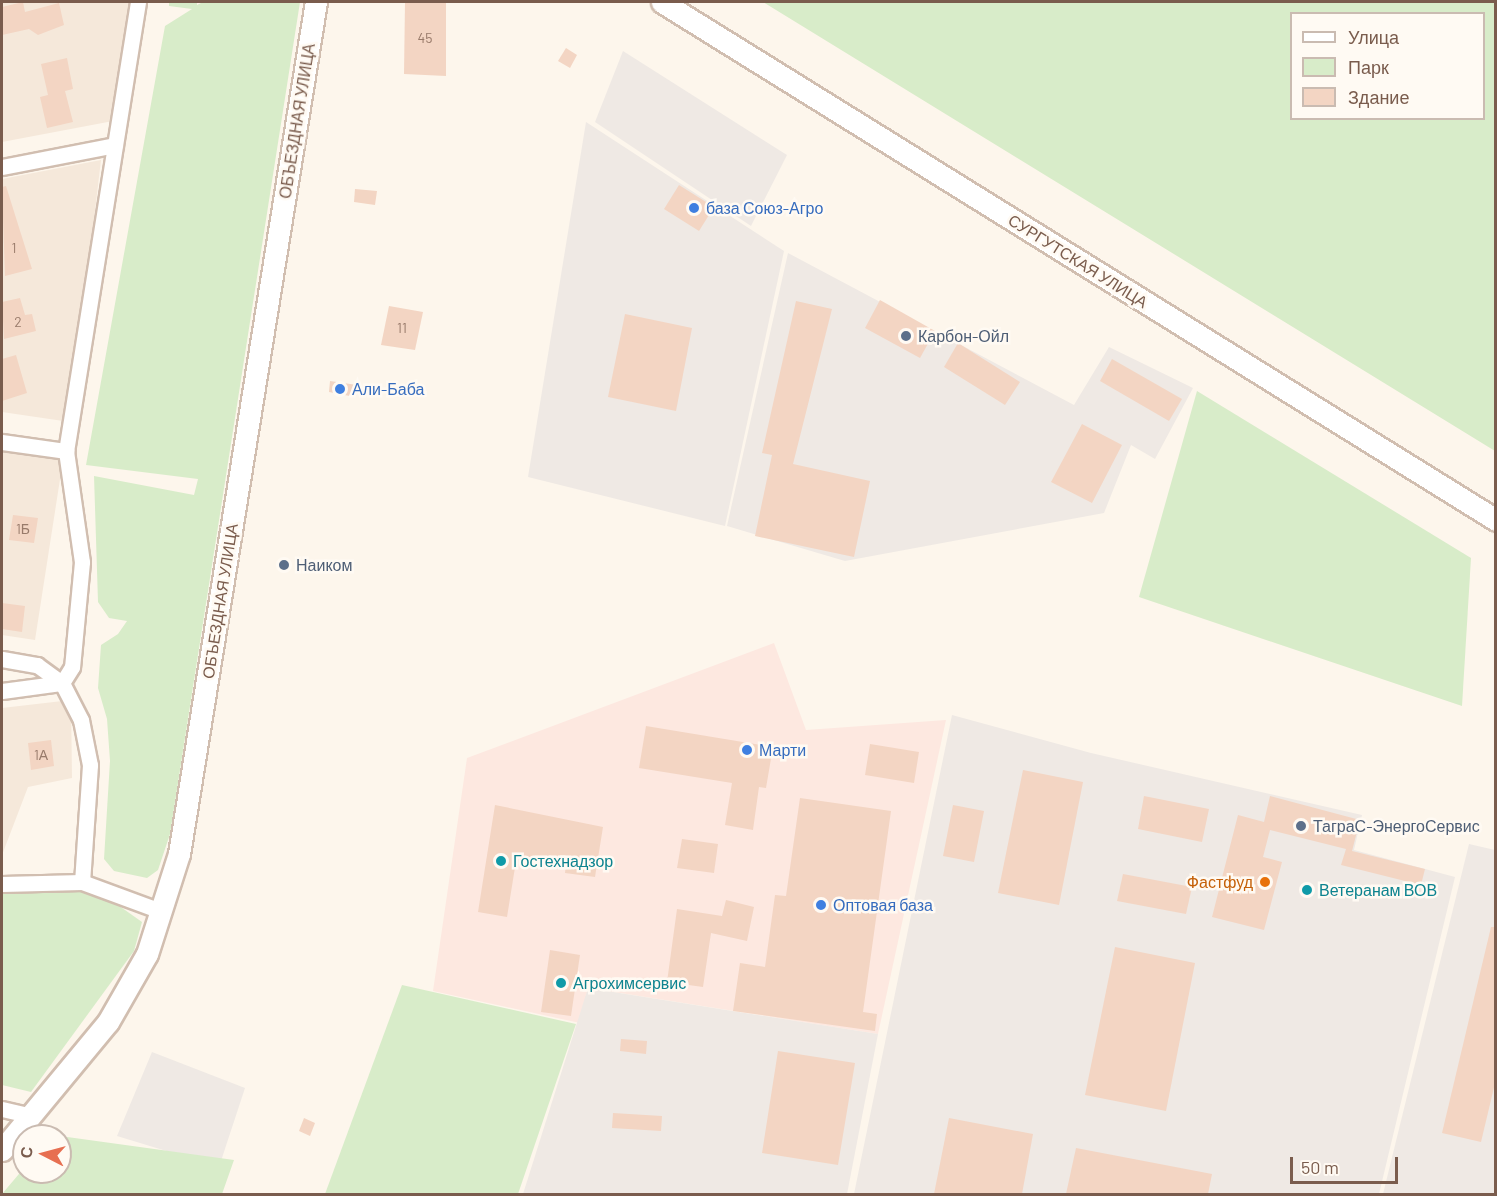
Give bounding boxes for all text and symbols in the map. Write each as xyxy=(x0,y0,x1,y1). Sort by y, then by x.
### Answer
legend xyxy=(1290,12,1485,120)
text: Улица xyxy=(1348,26,1399,48)
house number: 45 xyxy=(418,30,432,46)
street label: ОБЪЕЗДНАЯ УЛИЦА xyxy=(275,42,319,200)
text: Парк xyxy=(1348,56,1389,78)
text: Здание xyxy=(1348,86,1409,108)
place label: база Союз-Агро xyxy=(706,198,823,218)
marker: база Союз-Агро xyxy=(687,201,701,215)
street label: СУРГУТСКАЯ УЛИЦА xyxy=(1005,210,1151,312)
house number: 1 xyxy=(12,240,16,256)
house number: 2 xyxy=(14,314,22,330)
house number: 11 xyxy=(397,320,407,336)
place label: Карбон-Ойл xyxy=(918,326,1009,346)
marker: Карбон-Ойл xyxy=(899,329,913,343)
place label: Али-Баба xyxy=(352,379,424,399)
marker: Али-Баба xyxy=(333,382,347,396)
house number: 1Б xyxy=(16,521,30,537)
street label: ОБЪЕЗДНАЯ УЛИЦА xyxy=(198,522,242,680)
place label: Наиком xyxy=(296,555,352,575)
marker: Наиком xyxy=(277,558,291,572)
place label: Марти xyxy=(759,740,806,760)
marker: Марти xyxy=(740,743,754,757)
house number: 1А xyxy=(34,747,48,763)
place label: ТаграС-ЭнергоСервис xyxy=(1313,816,1480,836)
marker: ТаграС-ЭнергоСервис xyxy=(1294,819,1308,833)
place label: Гостехнадзор xyxy=(513,851,613,871)
marker: Гостехнадзор xyxy=(494,854,508,868)
place label: Фастфуд xyxy=(1187,872,1253,892)
marker: Фастфуд xyxy=(1258,875,1272,889)
place label: Ветеранам ВОВ xyxy=(1319,880,1437,900)
marker: Ветеранам ВОВ xyxy=(1300,883,1314,897)
place label: Оптовая база xyxy=(833,895,933,915)
marker: Оптовая база xyxy=(814,898,828,912)
place label: Агрохимсервис xyxy=(573,973,686,993)
marker: Агрохимсервис xyxy=(554,976,568,990)
north arrow xyxy=(12,1124,72,1184)
scale bar xyxy=(1293,1145,1401,1183)
text: С xyxy=(16,1146,36,1159)
text: 50 m xyxy=(1301,1156,1339,1178)

